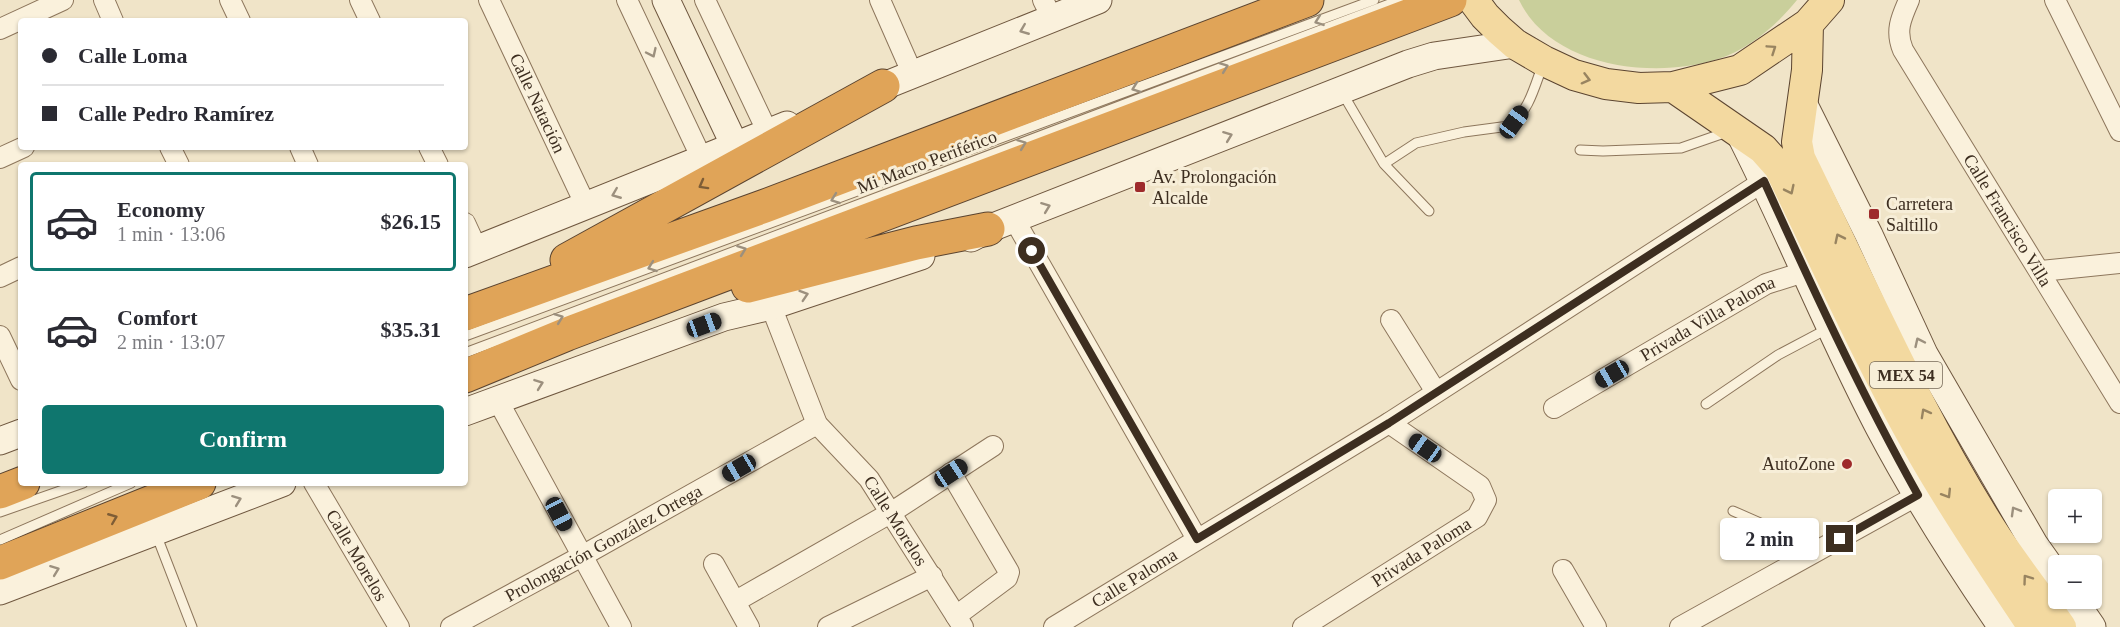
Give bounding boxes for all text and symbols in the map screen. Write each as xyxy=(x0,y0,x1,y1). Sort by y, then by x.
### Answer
one-way arrow xyxy=(1314,13,1325,26)
one-way arrow xyxy=(1020,22,1030,35)
text: Calle Loma xyxy=(78,43,187,68)
one-way arrow xyxy=(1765,45,1776,56)
one-way arrow xyxy=(644,46,656,57)
street label: Calle Natación xyxy=(506,50,570,156)
one-way arrow xyxy=(1218,62,1229,74)
one-way arrow xyxy=(1581,71,1591,84)
one-way arrow xyxy=(1131,81,1142,93)
text: Calle Pedro Ramírez xyxy=(78,101,274,126)
car xyxy=(1496,102,1532,142)
street label: Mi Macro Periférico xyxy=(854,126,1000,198)
one-way arrow xyxy=(1221,131,1232,143)
one-way arrow xyxy=(1016,138,1027,151)
street label: Calle Francisco Villa xyxy=(1959,150,2056,290)
place label: Av. Prolongación Alcalde xyxy=(1152,167,1276,208)
one-way arrow xyxy=(699,178,709,189)
marker: Av. Prolongación Alcalde xyxy=(1133,180,1147,194)
one-way arrow xyxy=(1783,184,1795,195)
one-way arrow xyxy=(612,187,623,199)
one-way arrow xyxy=(830,192,841,205)
place label: Carretera Saltillo xyxy=(1886,194,1953,235)
icon: car xyxy=(45,195,99,249)
text: Economy xyxy=(117,197,205,222)
one-way arrow xyxy=(1040,202,1051,214)
marker: Carretera Saltillo xyxy=(1867,207,1881,221)
text: $26.15 xyxy=(381,209,441,234)
text: 1 min · 13:06 xyxy=(117,223,225,245)
one-way arrow xyxy=(1835,234,1847,245)
route start xyxy=(1018,237,1045,264)
one-way arrow xyxy=(736,244,747,257)
one-way arrow xyxy=(647,259,658,272)
street label: Privada Villa Paloma xyxy=(1637,272,1777,365)
one-way arrow xyxy=(798,290,809,302)
icon: car xyxy=(45,303,99,357)
text: Comfort xyxy=(117,305,198,330)
car xyxy=(684,310,724,340)
one-way arrow xyxy=(553,313,564,326)
text: $35.31 xyxy=(381,317,441,342)
text: 2 min · 13:07 xyxy=(117,331,225,353)
one-way arrow xyxy=(1914,338,1926,349)
car xyxy=(1592,357,1632,391)
road number: MEX 54 xyxy=(1870,362,1942,388)
one-way arrow xyxy=(533,379,544,391)
button: Confirm xyxy=(42,405,444,474)
one-way arrow xyxy=(1921,409,1932,419)
car xyxy=(1405,430,1445,466)
car xyxy=(719,451,759,485)
place label: AutoZone xyxy=(1762,454,1835,474)
car xyxy=(931,456,971,490)
marker: AutoZone xyxy=(1840,457,1854,471)
street label: Calle Morelos xyxy=(860,472,932,570)
street label: Prolongación González Ortega xyxy=(502,481,706,606)
one-way arrow xyxy=(1939,488,1951,498)
map controls xyxy=(2048,489,2102,609)
button: + xyxy=(2048,489,2102,543)
car xyxy=(543,494,575,534)
one-way arrow xyxy=(231,495,242,508)
street label: Calle Morelos xyxy=(322,506,391,605)
one-way arrow xyxy=(2011,507,2023,517)
one-way arrow xyxy=(106,513,117,525)
street label: Privada Paloma xyxy=(1368,513,1475,591)
callout: 2 min xyxy=(1720,518,1819,560)
route end xyxy=(1826,525,1853,552)
text: 2 min xyxy=(1745,528,1794,550)
street label: Calle Paloma xyxy=(1088,544,1181,612)
button: − xyxy=(2048,555,2102,609)
one-way arrow xyxy=(48,565,59,577)
one-way arrow xyxy=(2023,575,2034,586)

